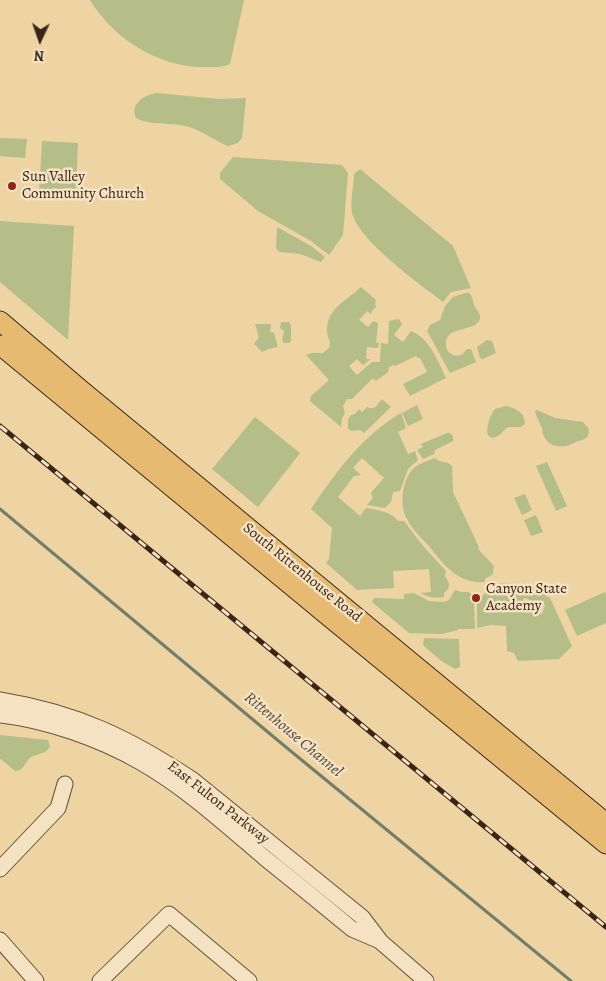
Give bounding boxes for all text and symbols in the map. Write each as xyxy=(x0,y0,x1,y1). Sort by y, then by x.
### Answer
north arrow xyxy=(15,15,65,65)
text: N xyxy=(34,46,45,65)
place label: Sun Valley Community Church xyxy=(22,168,144,203)
marker: Sun Valley Community Church xyxy=(6,180,18,192)
street label: South Rittenhouse Road xyxy=(239,520,365,626)
place label: Canyon State Academy xyxy=(486,580,567,615)
marker: Canyon State Academy xyxy=(470,592,482,604)
water label: Rittenhouse Channel xyxy=(240,688,346,782)
street label: East Fulton Parkway xyxy=(163,758,273,848)

